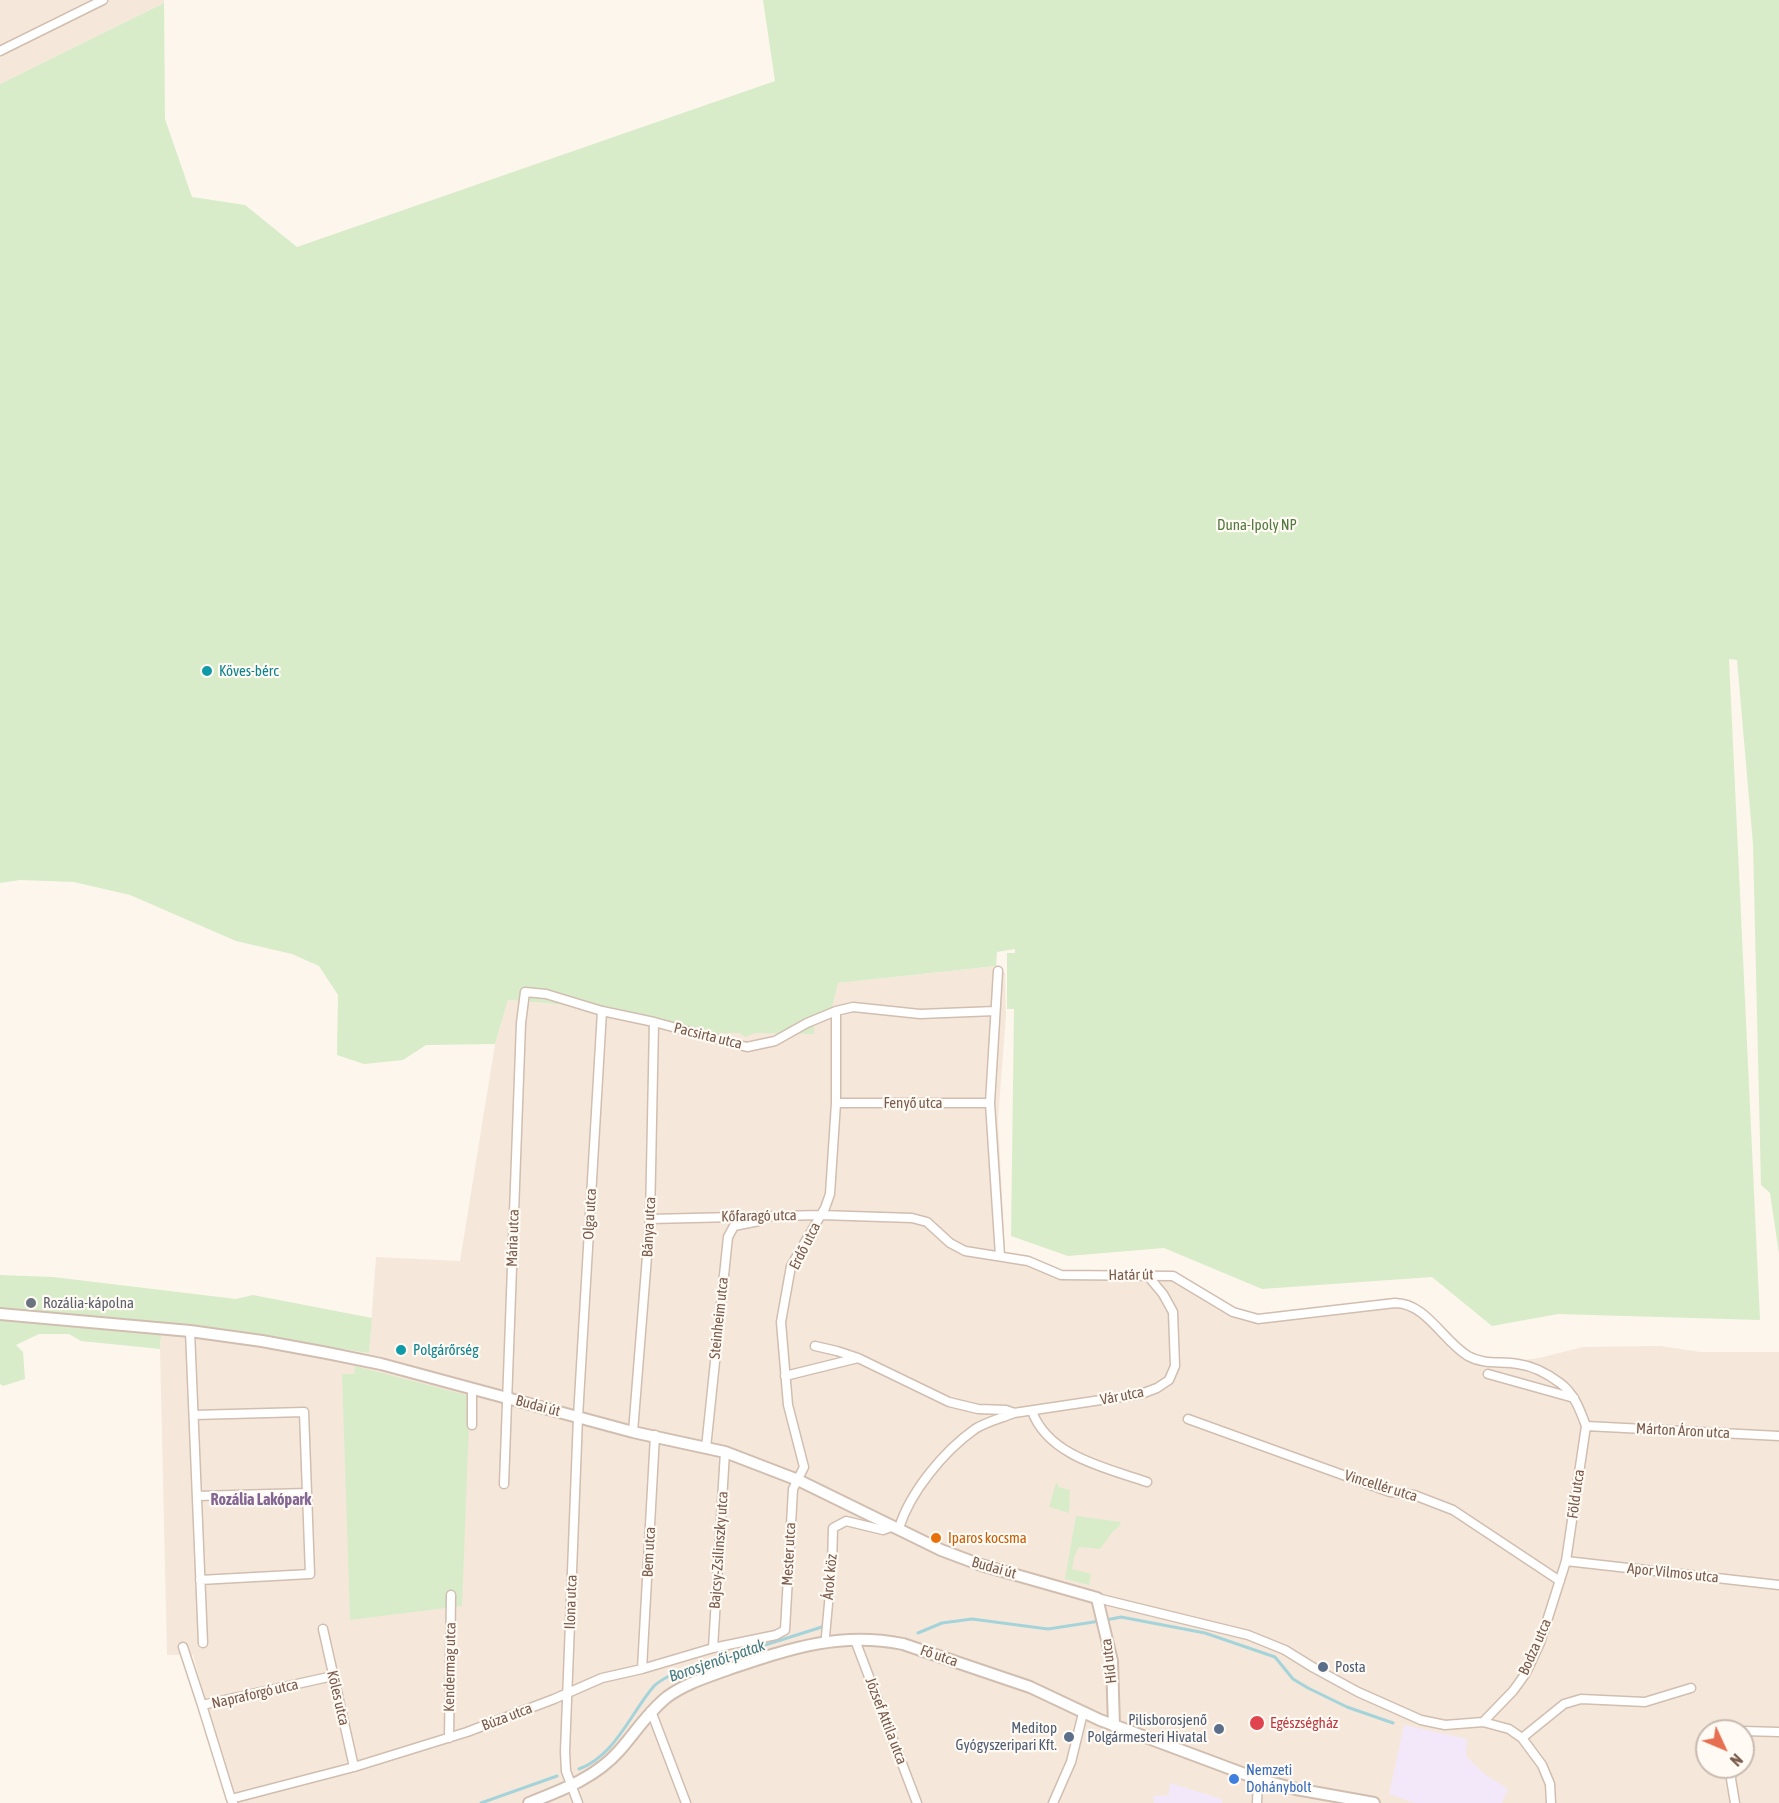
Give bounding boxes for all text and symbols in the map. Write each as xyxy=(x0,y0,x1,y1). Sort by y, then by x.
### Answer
park label: Duna-Ipoly NP xyxy=(1217,516,1297,534)
place label: Köves-bérc xyxy=(219,662,279,680)
marker: Köves-bérc xyxy=(200,664,214,678)
street label: Pacsirta utca xyxy=(672,1019,744,1053)
street label: Fenyő utca xyxy=(884,1094,942,1112)
street label: Olga utca xyxy=(580,1188,600,1240)
street label: Bánya utca xyxy=(638,1196,660,1258)
street label: Kőfaragó utca xyxy=(721,1206,797,1226)
street label: Mária utca xyxy=(503,1209,523,1267)
street label: Erdő utca xyxy=(785,1219,825,1273)
street label: Határ út xyxy=(1108,1266,1154,1284)
street label: Steinheim utca xyxy=(706,1276,732,1360)
place label: Rozália-kápolna xyxy=(43,1294,134,1312)
marker: Rozália-kápolna xyxy=(24,1296,38,1310)
place label: Polgárőrség xyxy=(413,1341,479,1359)
marker: Polgárőrség xyxy=(394,1343,408,1357)
street label: Vár utca xyxy=(1099,1383,1145,1409)
street label: Budai út xyxy=(514,1391,562,1421)
street label: Márton Áron utca xyxy=(1636,1420,1730,1442)
street label: Vincellér utca xyxy=(1342,1466,1420,1506)
street label: Föld utca xyxy=(1564,1468,1588,1520)
district label: Rozália Lakópark xyxy=(211,1490,311,1510)
street label: Bajcsy-Zsilinszky utca xyxy=(706,1491,732,1609)
street label: Mester utca xyxy=(778,1522,800,1586)
street label: Bem utca xyxy=(639,1526,659,1578)
place label: Iparos kocsma xyxy=(948,1529,1027,1547)
marker: Iparos kocsma xyxy=(929,1531,943,1545)
street label: Árok köz xyxy=(819,1553,841,1601)
street label: Budai út xyxy=(970,1553,1018,1583)
street label: Apor Vilmos utca xyxy=(1626,1559,1720,1587)
street label: Ilona utca xyxy=(561,1574,581,1630)
street label: Bodza utca xyxy=(1515,1616,1555,1678)
street label: Kendermag utca xyxy=(440,1622,460,1712)
water label: Borosjenői-patak xyxy=(666,1636,768,1686)
street label: Híd utca xyxy=(1097,1637,1121,1685)
street label: Fő utca xyxy=(918,1641,960,1671)
place label: Posta xyxy=(1335,1658,1366,1676)
marker: Posta xyxy=(1316,1660,1330,1674)
street label: Köles utca xyxy=(323,1669,353,1727)
street label: Napraforgó utca xyxy=(210,1675,300,1713)
street label: József Attila utca xyxy=(861,1675,911,1767)
street label: Búza utca xyxy=(479,1699,535,1735)
place label: Pilisborosjenő Polgármesteri Hivatal xyxy=(1087,1711,1207,1746)
marker: Egészségház xyxy=(1248,1714,1266,1732)
place label: Egészségház xyxy=(1270,1714,1338,1732)
place label: Meditop Gyógyszeripari Kft. xyxy=(956,1719,1057,1754)
north arrow xyxy=(1695,1719,1755,1779)
marker: Pilisborosjenő Polgármesteri Hivatal xyxy=(1212,1722,1226,1736)
marker: Meditop Gyógyszeripari Kft. xyxy=(1062,1730,1076,1744)
text: N xyxy=(1727,1750,1746,1770)
place label: Nemzeti Dohánybolt xyxy=(1246,1761,1312,1796)
marker: Nemzeti Dohánybolt xyxy=(1227,1772,1241,1786)

